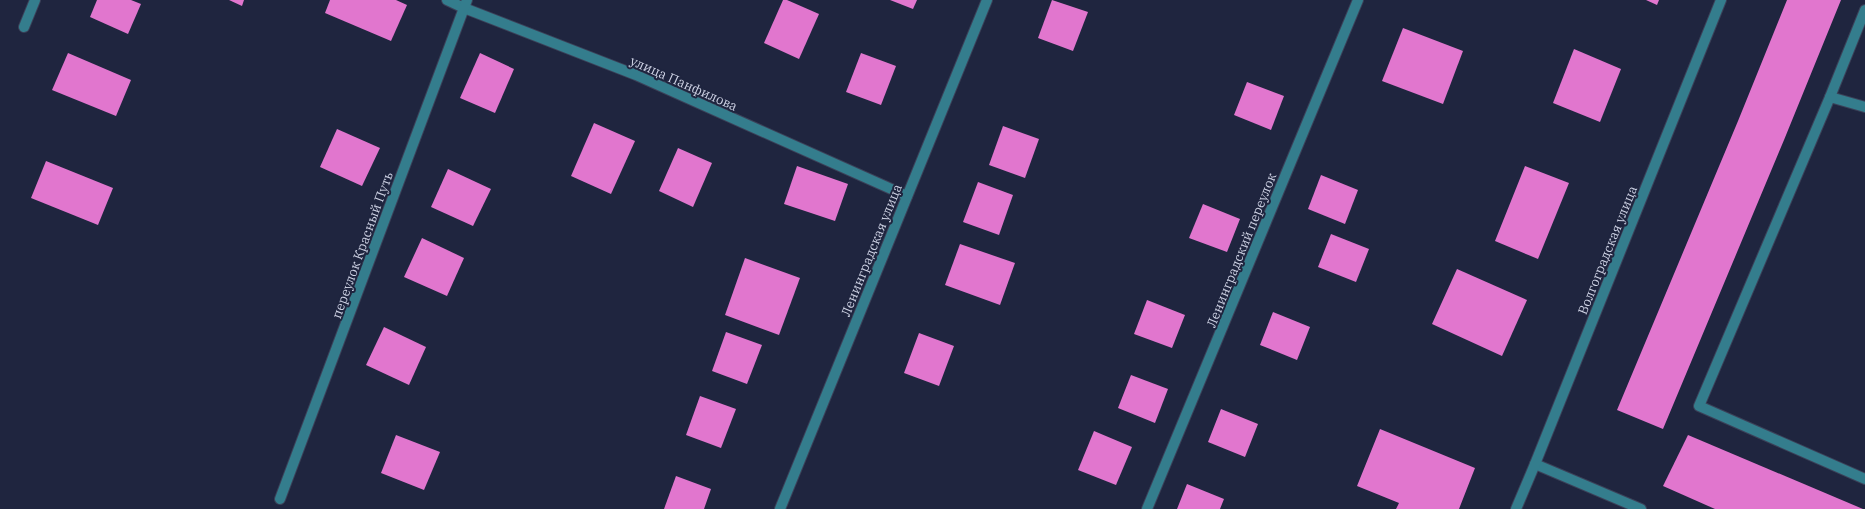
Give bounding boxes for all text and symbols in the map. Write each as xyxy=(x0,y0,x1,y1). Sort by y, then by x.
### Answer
street label: улица Панфилова xyxy=(627,52,740,115)
street label: переулок Красный Путь xyxy=(328,169,397,321)
street label: Ленинградский переулок xyxy=(1203,170,1280,330)
street label: Ленинградская улица xyxy=(837,181,906,319)
street label: Волгоградская улица xyxy=(1574,183,1641,317)

